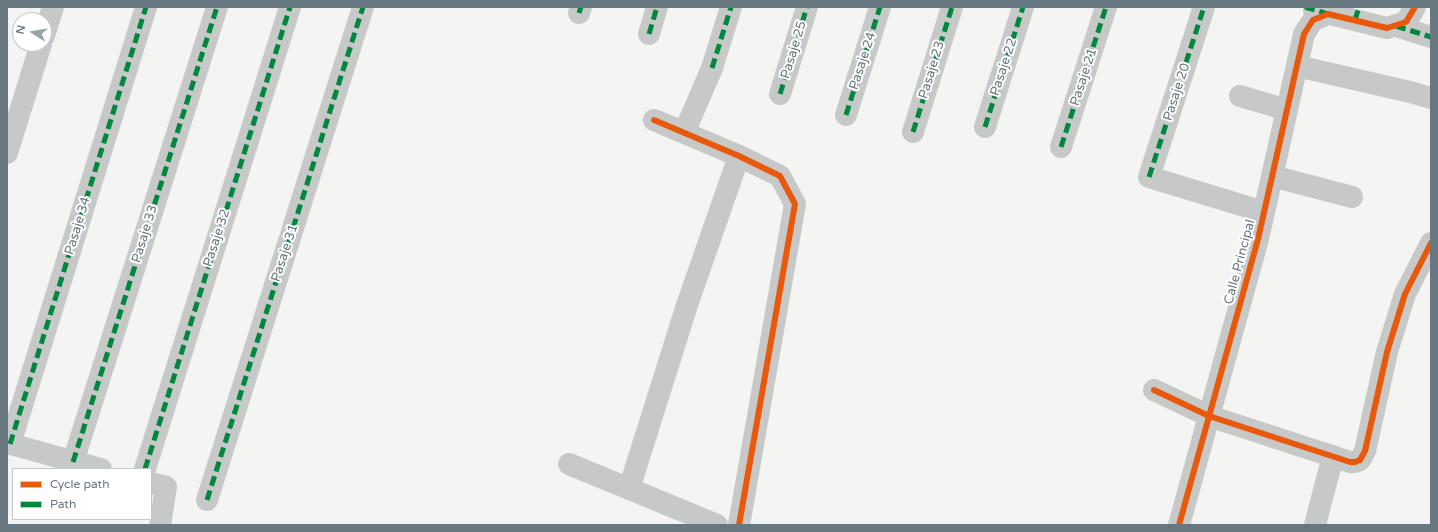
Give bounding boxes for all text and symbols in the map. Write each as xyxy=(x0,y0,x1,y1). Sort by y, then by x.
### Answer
north arrow xyxy=(12,12,52,52)
street label: Pasaje 25 xyxy=(778,19,810,81)
text: N xyxy=(13,24,28,35)
street label: Pasaje 24 xyxy=(846,30,880,92)
street label: Pasaje 22 xyxy=(987,36,1021,98)
street label: Pasaje 23 xyxy=(916,39,948,101)
street label: Pasaje 21 xyxy=(1067,46,1101,108)
street label: Pasaje 20 xyxy=(1160,61,1194,123)
street label: Pasaje 34 xyxy=(62,195,94,257)
street label: Pasaje 33 xyxy=(129,203,161,265)
street label: Pasaje 32 xyxy=(200,207,234,269)
street label: Calle Principal xyxy=(1221,218,1259,306)
street label: Pasaje 31 xyxy=(268,222,302,284)
legend xyxy=(12,468,152,520)
text: Cycle path xyxy=(50,477,109,491)
text: Path xyxy=(50,497,76,511)

